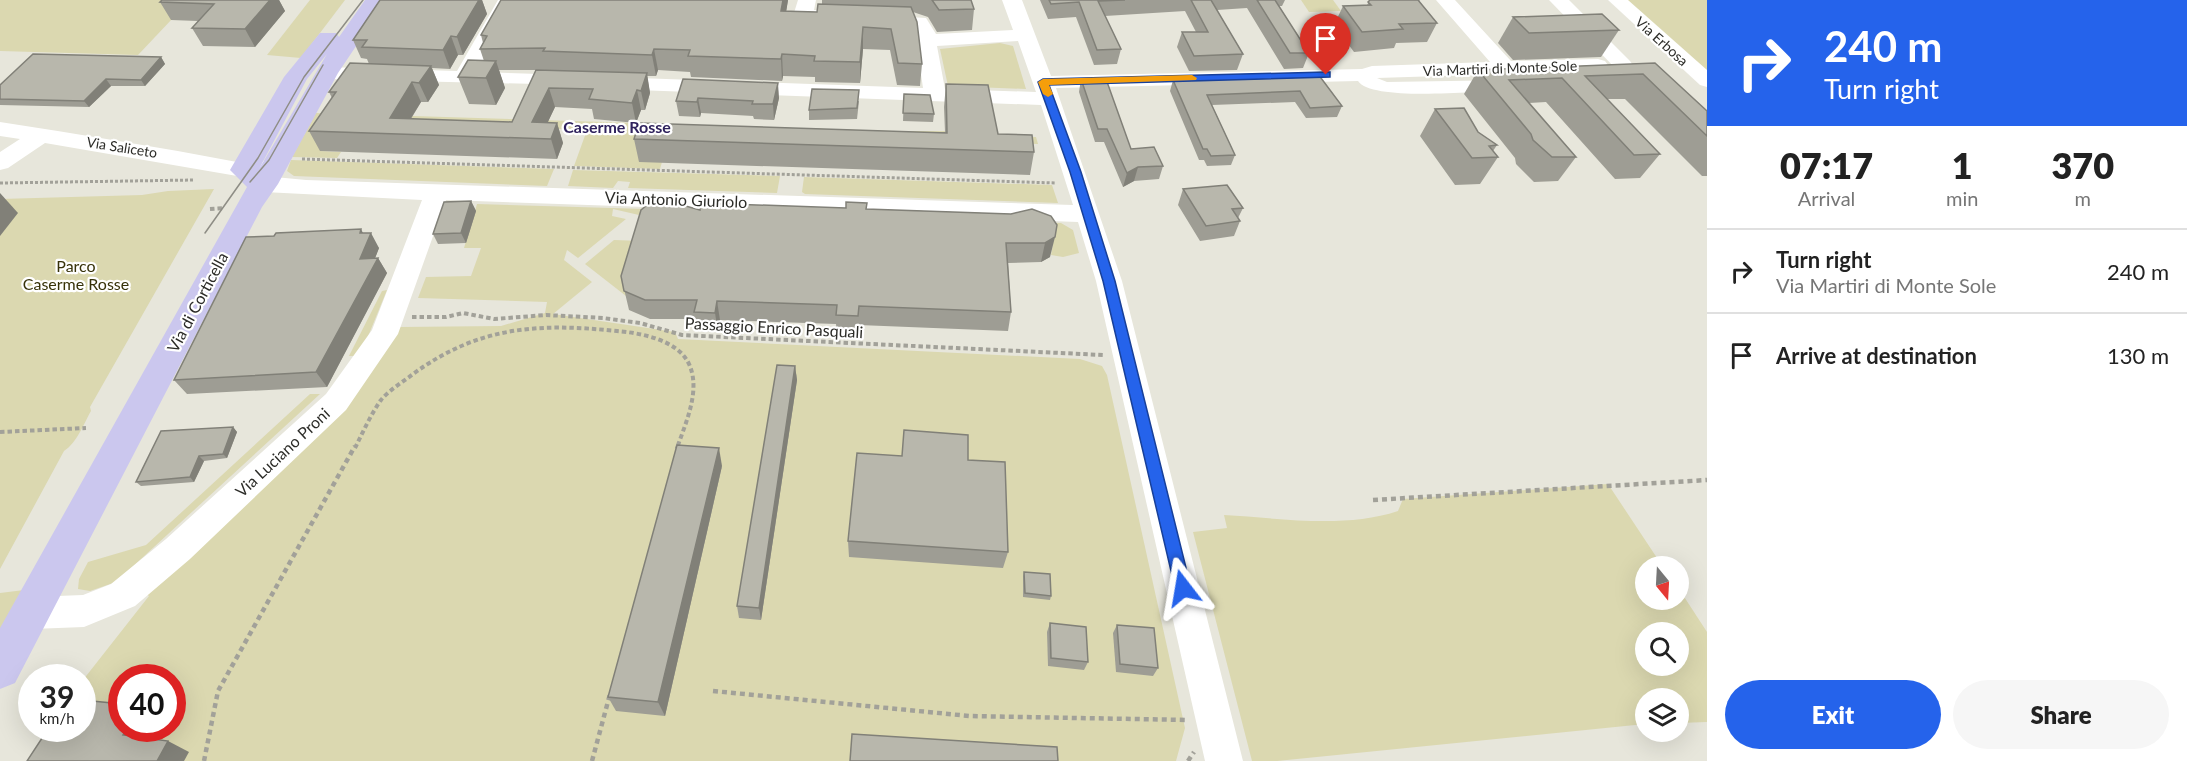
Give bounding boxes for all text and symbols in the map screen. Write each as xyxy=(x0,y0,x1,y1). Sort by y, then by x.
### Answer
pin xyxy=(1300,13,1351,75)
street label: Via Erbosa xyxy=(1632,13,1692,69)
text: 240 m xyxy=(1824,21,1942,71)
icon: arrive xyxy=(1309,22,1342,55)
icon: right xyxy=(1725,24,1803,102)
street label: Via Martiri di Monte Sole xyxy=(1423,57,1577,79)
text: Turn right xyxy=(1824,72,1939,105)
district label: Caserme Rosse xyxy=(563,117,671,136)
street label: Via Saliceto xyxy=(85,133,159,161)
text: 07:17 xyxy=(1780,143,1873,187)
text: 1 xyxy=(1952,143,1973,187)
text: 370 xyxy=(2051,143,2114,187)
text: Arrival xyxy=(1798,186,1855,210)
text: min xyxy=(1946,186,1978,210)
text: m xyxy=(2074,186,2091,210)
street label: Via Antonio Giuriolo xyxy=(604,187,748,211)
text: Turn right xyxy=(1776,246,1871,273)
street label: Via di Corticella xyxy=(163,249,231,355)
icon: right xyxy=(1725,255,1758,288)
park label: Parco Caserme Rosse xyxy=(23,256,129,293)
text: 240 m xyxy=(2107,258,2169,285)
text: Via Martiri di Monte Sole xyxy=(1776,273,1996,297)
street label: Passaggio Enrico Pasquali xyxy=(684,313,864,341)
icon: arrive xyxy=(1725,339,1758,372)
text: Arrive at destination xyxy=(1776,342,1977,369)
text: 130 m xyxy=(2107,342,2169,369)
street label: Via Luciano Proni xyxy=(231,404,333,500)
position arrow xyxy=(1151,556,1215,620)
north arrow xyxy=(1635,556,1689,610)
map controls xyxy=(1635,556,1689,742)
button: search xyxy=(1635,622,1689,676)
speed limit sign: 40 xyxy=(108,664,186,742)
text: 39 xyxy=(40,678,74,714)
button: Exit xyxy=(1725,680,1941,749)
button: Share xyxy=(1953,680,2169,749)
button: layers xyxy=(1635,688,1689,742)
text: km/h xyxy=(39,709,75,727)

